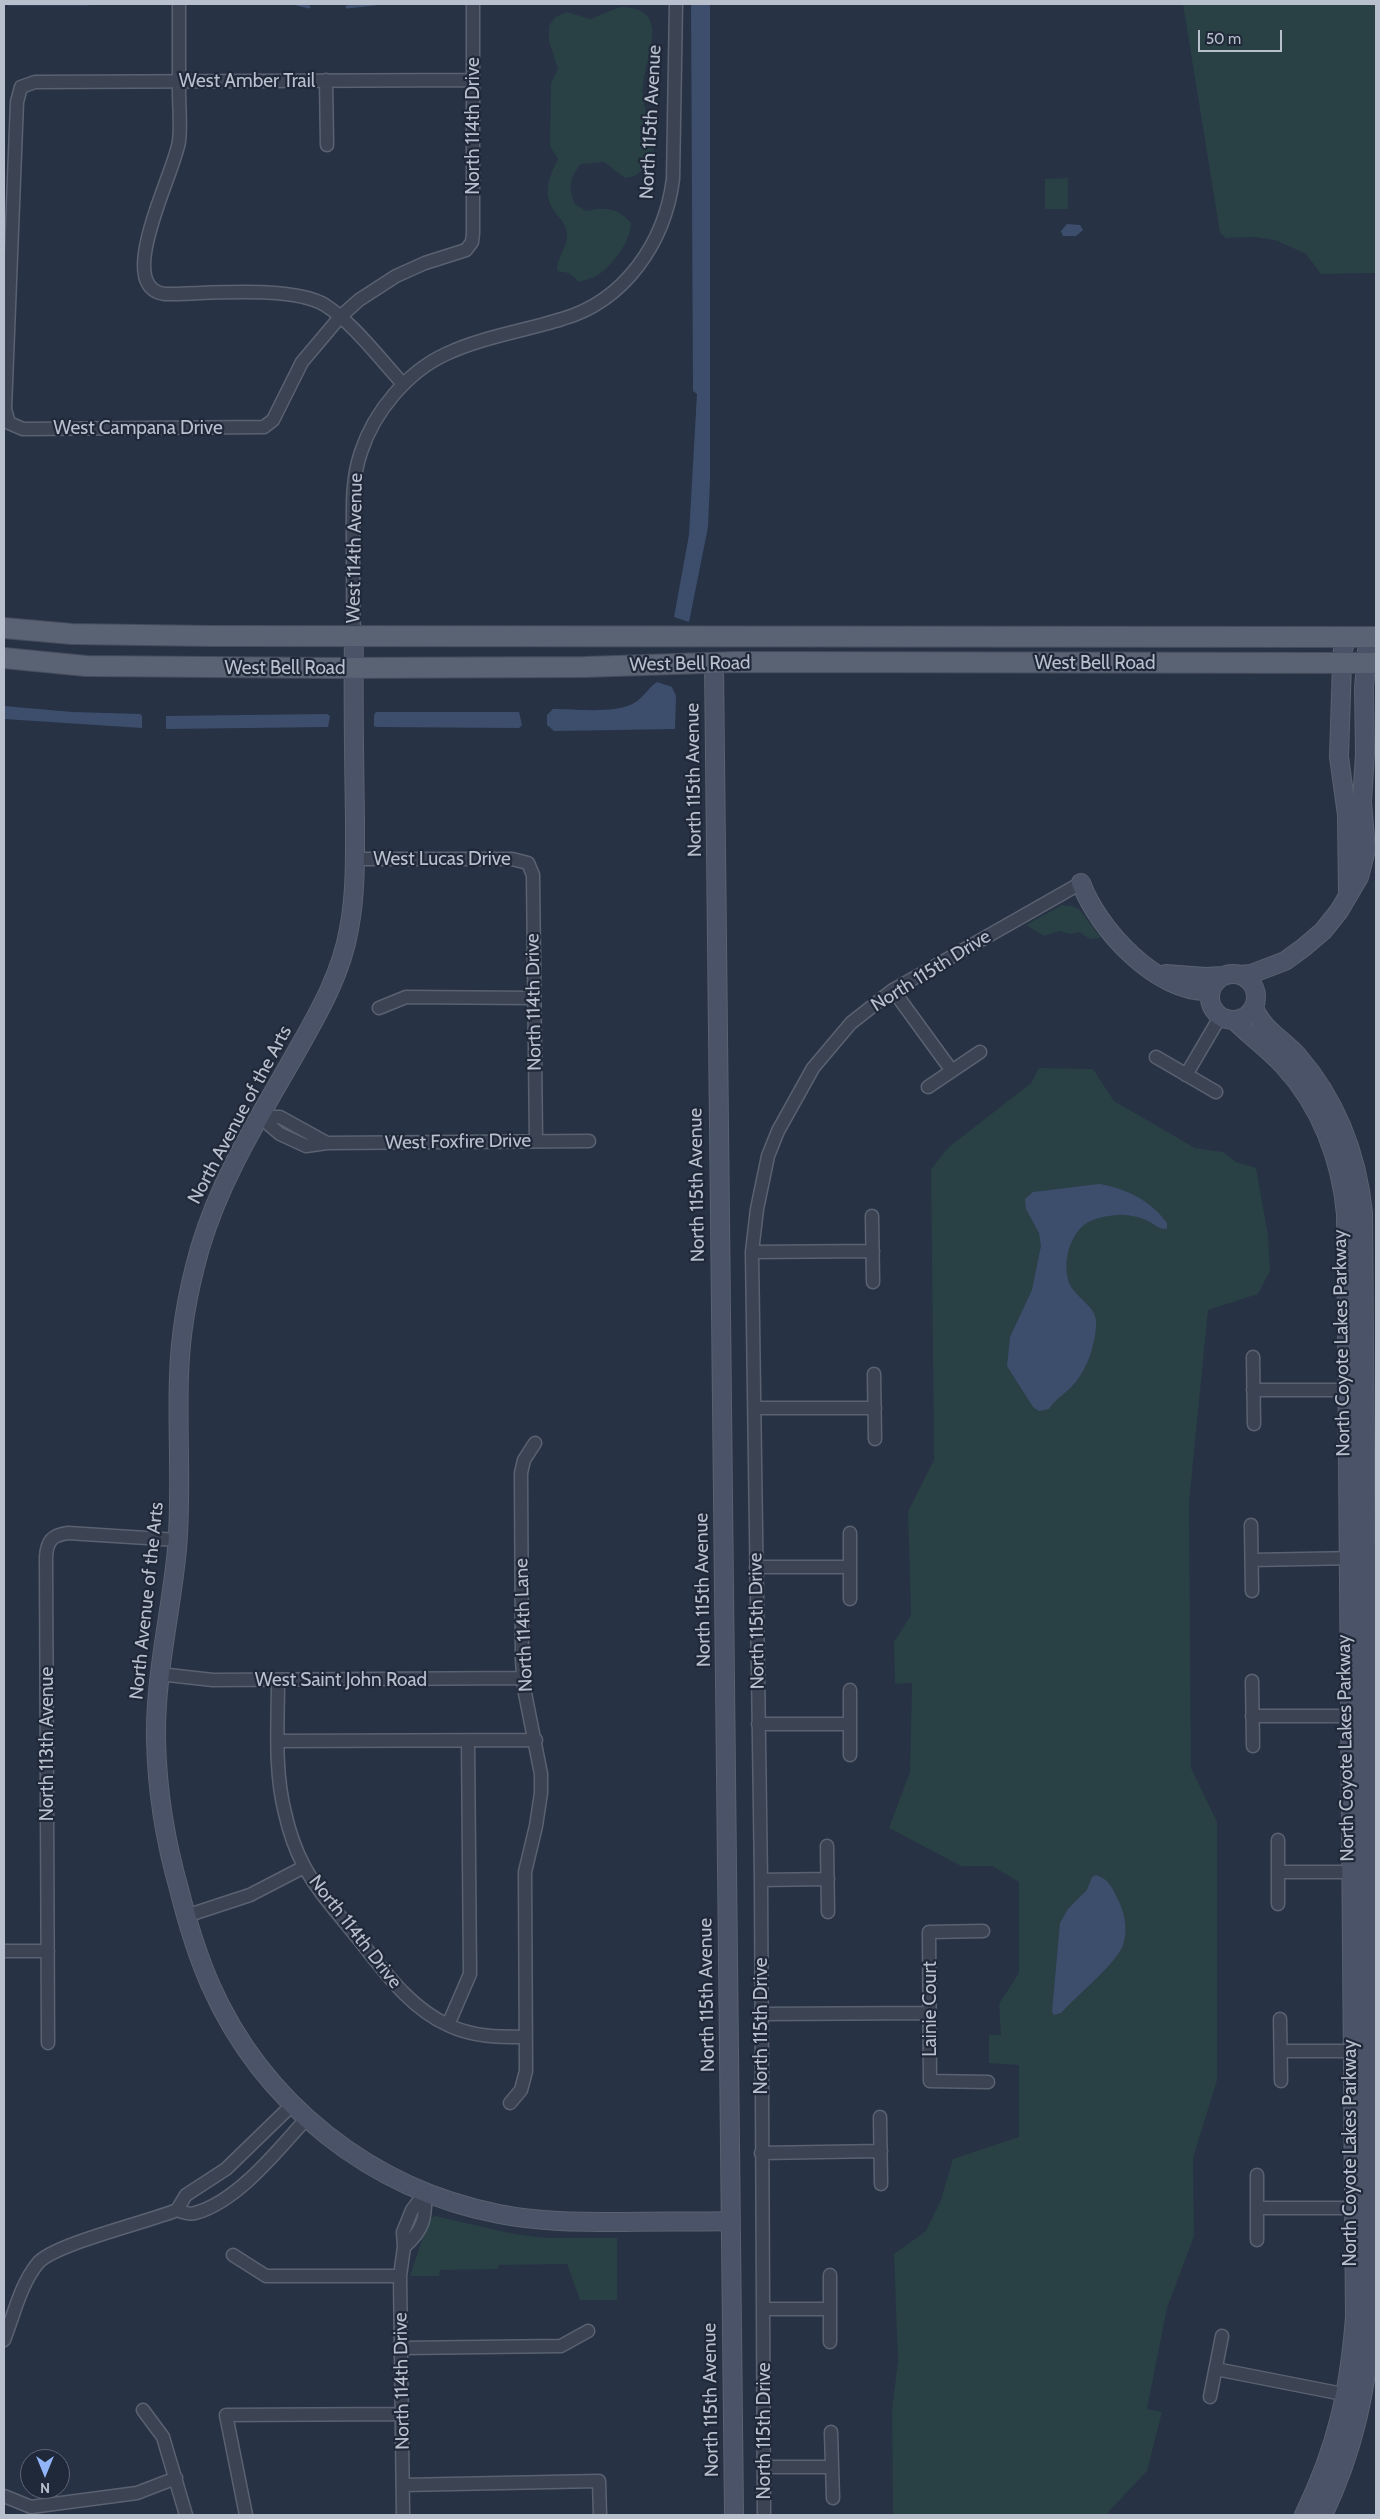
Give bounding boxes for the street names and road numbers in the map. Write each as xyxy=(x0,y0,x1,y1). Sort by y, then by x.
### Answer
street label: North 115th Avenue xyxy=(636,44,666,200)
street label: North 114th Drive xyxy=(462,57,484,195)
street label: West Amber Trail xyxy=(179,70,315,92)
street label: West Campana Drive xyxy=(53,417,223,439)
street label: West 114th Avenue xyxy=(342,473,368,623)
street label: West Bell Road xyxy=(629,652,751,676)
street label: West Bell Road xyxy=(1034,652,1156,674)
street label: West Bell Road xyxy=(224,657,346,679)
street label: North 115th Avenue xyxy=(681,703,707,857)
street label: West Lucas Drive xyxy=(373,848,511,870)
street label: North 115th Drive xyxy=(867,925,995,1017)
street label: North 114th Drive xyxy=(521,933,547,1071)
street label: North Avenue of the Arts xyxy=(183,1022,297,1208)
street label: North 115th Avenue xyxy=(684,1108,710,1262)
street label: West Foxfire Drive xyxy=(385,1129,531,1155)
street label: North Coyote Lakes Parkway xyxy=(1329,1229,1355,1457)
street label: North Avenue of the Arts xyxy=(125,1501,169,1701)
street label: North 115th Avenue xyxy=(690,1513,716,1667)
street label: North 115th Drive xyxy=(744,1552,770,1690)
street label: North 114th Lane xyxy=(510,1558,538,1692)
street label: North Coyote Lakes Parkway xyxy=(1333,1634,1359,1862)
street label: North 113th Avenue xyxy=(36,1667,58,1821)
street label: West Saint John Road xyxy=(255,1669,427,1691)
street label: North 114th Drive xyxy=(304,1871,406,1993)
street label: North 115th Avenue xyxy=(694,1918,720,2072)
street label: North 115th Drive xyxy=(750,1958,772,2094)
street label: Lainie Court xyxy=(919,1961,941,2057)
street label: North Coyote Lakes Parkway xyxy=(1339,2039,1361,2267)
street label: North 114th Drive xyxy=(389,2312,415,2450)
street label: North 115th Avenue xyxy=(698,2323,724,2477)
street label: North 115th Drive xyxy=(753,2363,775,2499)

